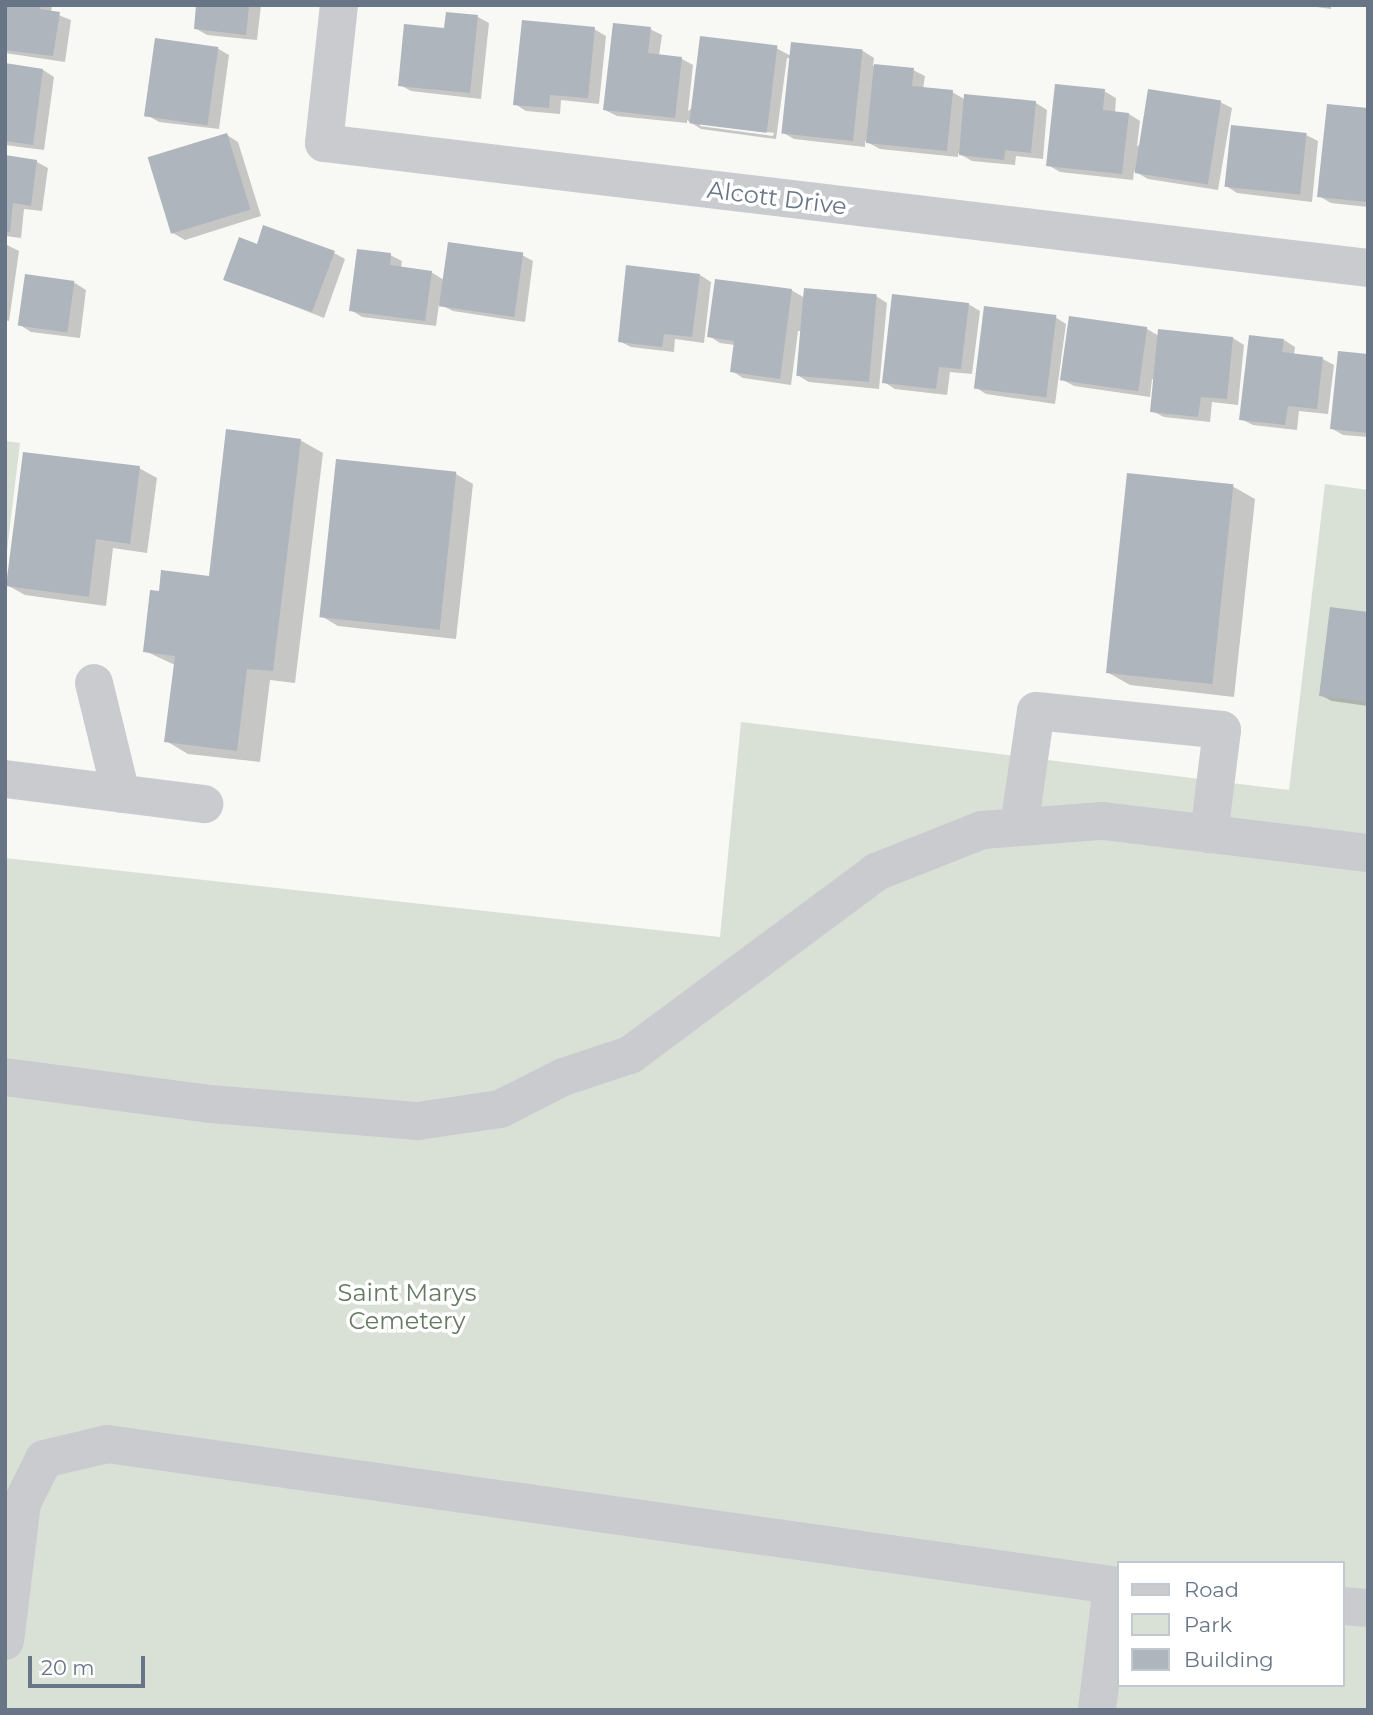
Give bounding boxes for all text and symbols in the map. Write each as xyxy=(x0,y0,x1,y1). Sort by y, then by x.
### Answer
street label: Alcott Drive xyxy=(706,175,848,221)
park label: Saint Marys Cemetery xyxy=(338,1279,476,1335)
legend xyxy=(1118,1561,1345,1687)
text: Road xyxy=(1184,1577,1239,1602)
text: Park xyxy=(1184,1612,1232,1637)
scale bar xyxy=(32,1642,149,1686)
text: Building xyxy=(1184,1647,1274,1672)
text: 20 m xyxy=(41,1655,95,1680)

